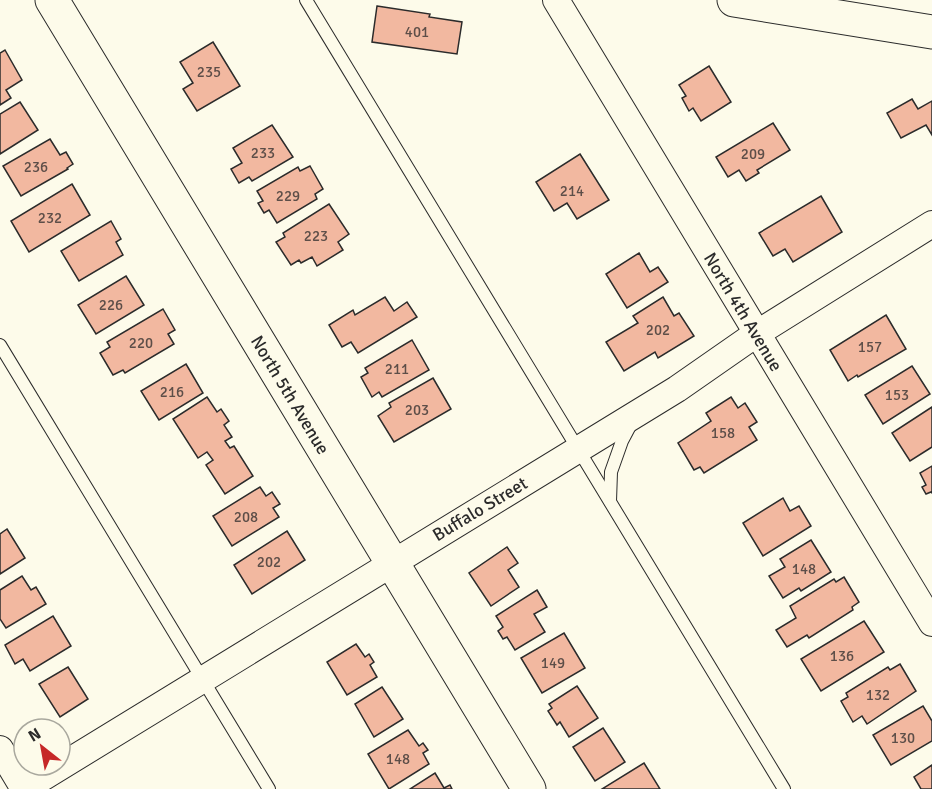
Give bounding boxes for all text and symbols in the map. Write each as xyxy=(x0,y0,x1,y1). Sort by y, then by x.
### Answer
house number: 401 xyxy=(405,23,429,41)
house number: 235 xyxy=(197,63,221,81)
house number: 233 xyxy=(251,144,275,162)
house number: 209 xyxy=(741,145,765,163)
house number: 236 xyxy=(24,158,48,176)
house number: 214 xyxy=(560,182,584,200)
house number: 229 xyxy=(276,187,300,205)
house number: 232 xyxy=(38,209,62,227)
house number: 223 xyxy=(304,227,328,245)
street label: North 4th Avenue xyxy=(699,249,787,375)
house number: 226 xyxy=(99,296,123,314)
house number: 202 xyxy=(646,321,670,339)
street label: North 5th Avenue xyxy=(246,332,334,458)
house number: 220 xyxy=(129,334,153,352)
house number: 157 xyxy=(858,338,882,356)
house number: 211 xyxy=(385,360,409,378)
house number: 216 xyxy=(160,383,184,401)
house number: 153 xyxy=(885,386,909,404)
house number: 203 xyxy=(405,401,429,419)
house number: 158 xyxy=(711,424,735,442)
street label: Buffalo Street xyxy=(429,472,531,546)
house number: 208 xyxy=(234,508,258,526)
house number: 202 xyxy=(257,553,281,571)
house number: 148 xyxy=(792,560,816,578)
house number: 136 xyxy=(830,647,854,665)
house number: 149 xyxy=(541,654,565,672)
house number: 132 xyxy=(866,686,890,704)
north arrow xyxy=(12,717,72,777)
text: N xyxy=(25,724,45,746)
house number: 130 xyxy=(891,729,915,747)
house number: 148 xyxy=(386,750,410,768)

